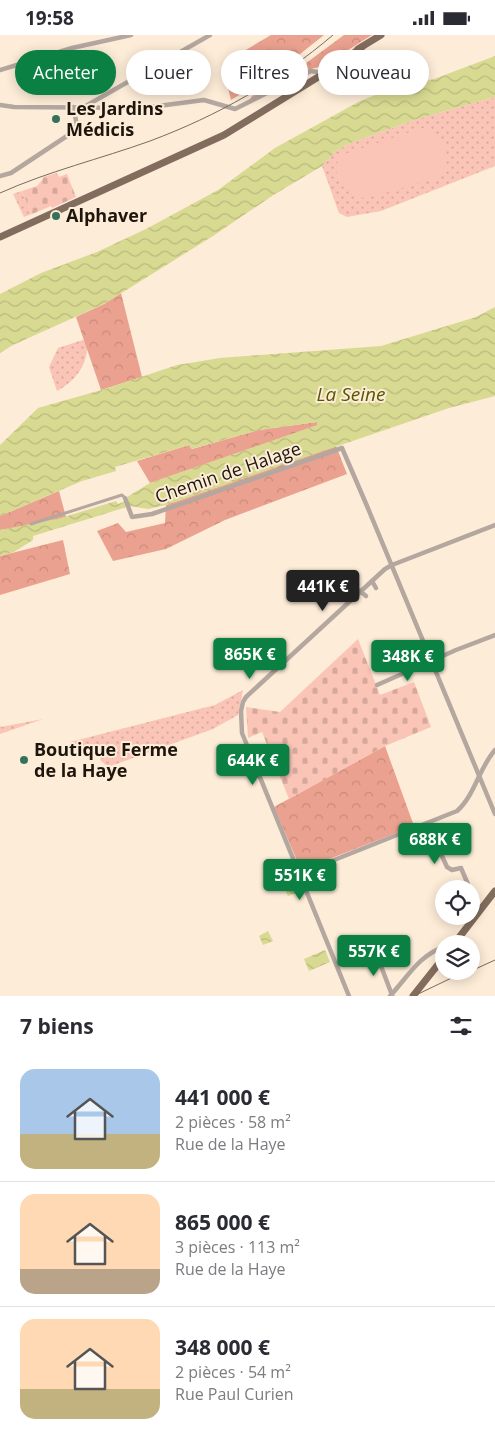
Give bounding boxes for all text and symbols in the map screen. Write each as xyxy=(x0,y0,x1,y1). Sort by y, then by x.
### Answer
text: 19:58 xyxy=(25,5,74,31)
chip: Acheter xyxy=(15,50,116,95)
chip: Louer xyxy=(126,50,211,95)
chip: Filtres xyxy=(221,50,308,95)
chip: Nouveau xyxy=(318,50,429,95)
place label: Les Jardins Médicis xyxy=(66,96,163,141)
marker: Les Jardins Médicis xyxy=(50,113,62,125)
place label: Alphaver xyxy=(66,203,147,227)
marker: Alphaver xyxy=(50,210,62,222)
water label: La Seine xyxy=(316,381,386,407)
street label: Chemin de Halage xyxy=(151,436,304,508)
pin: 441K € xyxy=(282,569,364,612)
text: 441K € xyxy=(297,575,349,597)
pin: 865K € xyxy=(209,637,291,680)
pin: 348K € xyxy=(367,639,449,682)
text: 865K € xyxy=(224,643,276,665)
text: 348K € xyxy=(382,645,434,667)
place label: Boutique Ferme de la Haye xyxy=(34,737,178,782)
pin: 644K € xyxy=(212,743,294,786)
text: 644K € xyxy=(227,749,279,771)
marker: Boutique Ferme de la Haye xyxy=(18,754,30,766)
pin: 688K € xyxy=(394,823,476,865)
text: 688K € xyxy=(409,828,461,850)
pin: 551K € xyxy=(259,859,341,901)
text: 551K € xyxy=(274,864,326,886)
map controls xyxy=(435,880,480,980)
button: locate xyxy=(435,880,480,925)
pin: 557K € xyxy=(333,935,415,977)
button: layers xyxy=(435,935,480,980)
text: 557K € xyxy=(348,940,400,962)
text: 7 biens xyxy=(20,1012,94,1040)
icon: filters xyxy=(447,1012,475,1040)
text: 441 000 € xyxy=(175,1083,270,1111)
icon: home xyxy=(60,1089,120,1149)
text: 2 pièces · 58 m² xyxy=(175,1111,291,1133)
text: Rue de la Haye xyxy=(175,1133,286,1155)
text: 865 000 € xyxy=(175,1208,270,1236)
icon: home xyxy=(60,1214,120,1274)
text: 3 pièces · 113 m² xyxy=(175,1236,300,1258)
text: Rue de la Haye xyxy=(175,1258,286,1280)
text: 348 000 € xyxy=(175,1333,270,1361)
icon: home xyxy=(60,1339,120,1399)
text: 2 pièces · 54 m² xyxy=(175,1361,291,1383)
text: Rue Paul Curien xyxy=(175,1383,294,1405)

